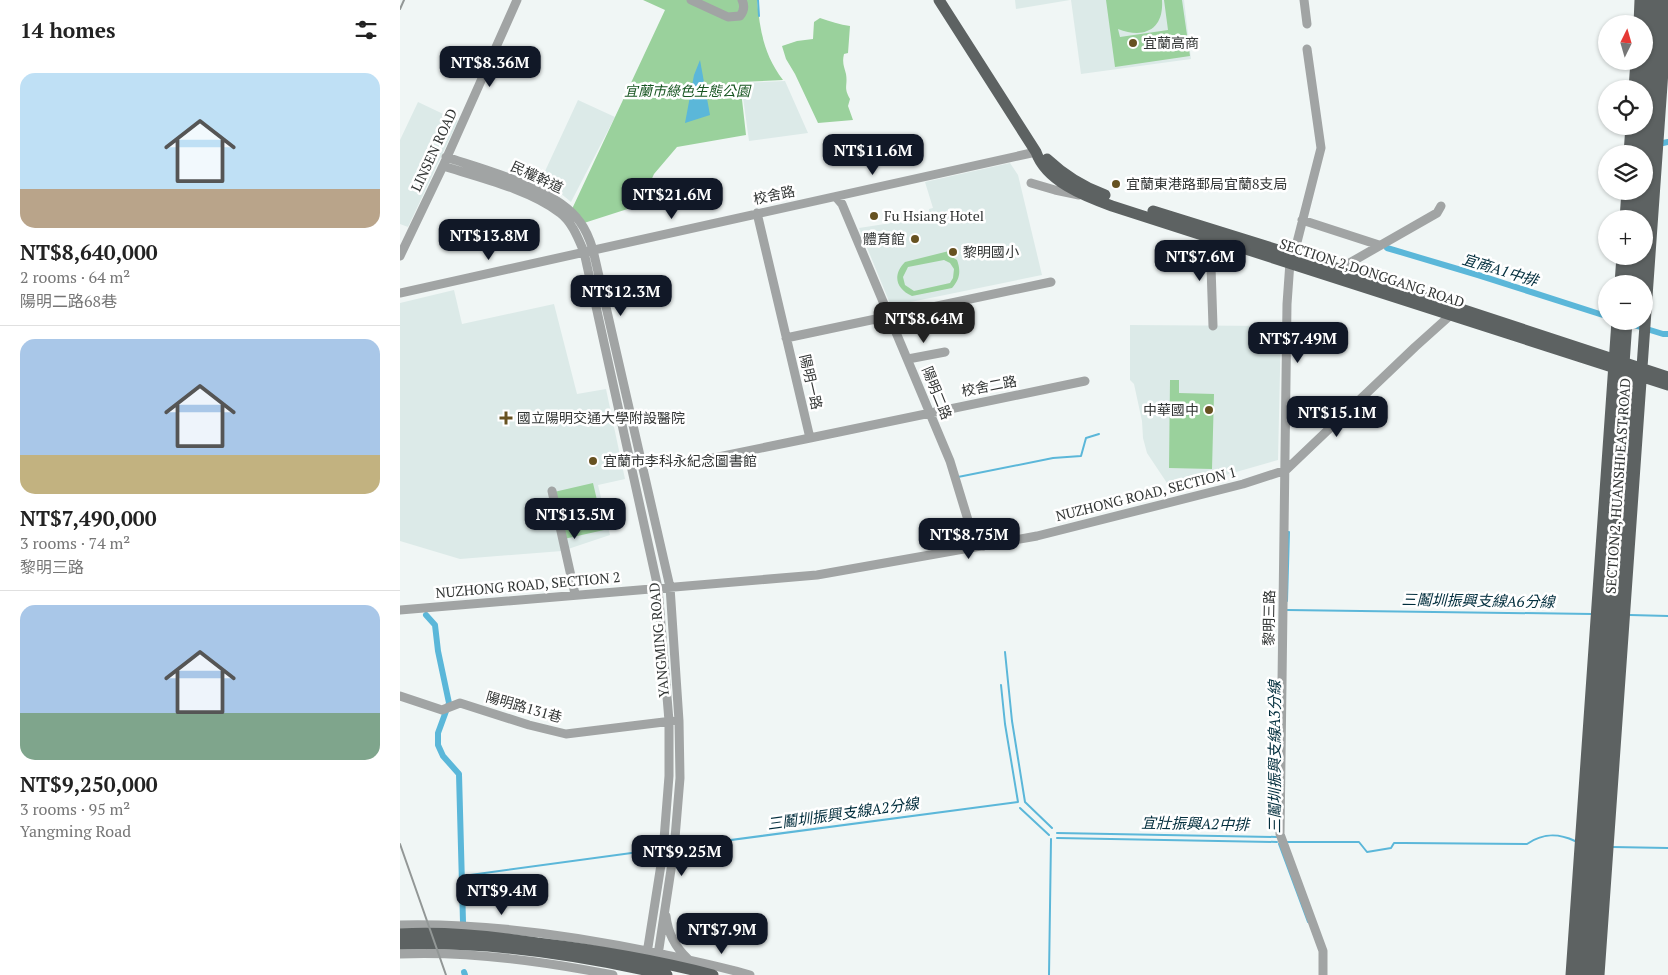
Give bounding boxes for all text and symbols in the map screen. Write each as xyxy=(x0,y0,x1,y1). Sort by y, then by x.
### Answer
north arrow xyxy=(1598,15,1652,70)
map controls xyxy=(1598,15,1653,330)
text: 14 homes xyxy=(20,16,116,44)
icon: filters xyxy=(352,16,380,44)
place label: 宜蘭高商 xyxy=(1143,33,1199,52)
marker: 宜蘭高商 xyxy=(1127,37,1139,49)
pin: NT$8.36M xyxy=(438,46,542,88)
text: NT$8.36M xyxy=(451,51,529,73)
button: locate xyxy=(1598,80,1653,135)
park label: 宜蘭市綠色生態公園 xyxy=(624,81,752,100)
street label: LINSEN ROAD xyxy=(406,105,461,194)
icon: home xyxy=(155,106,245,196)
pin: NT$11.6M xyxy=(821,134,925,176)
text: NT$11.6M xyxy=(834,139,912,161)
button: layers xyxy=(1598,145,1653,200)
street label: 民權幹道 xyxy=(508,156,567,197)
place label: 宜蘭東港路郵局宜蘭8支局 xyxy=(1126,174,1287,193)
pin: NT$21.6M xyxy=(620,178,724,220)
marker: 宜蘭東港路郵局宜蘭8支局 xyxy=(1110,178,1122,190)
street label: 校舍路 xyxy=(751,181,796,208)
text: NT$21.6M xyxy=(633,183,711,205)
place label: Fu Hsiang Hotel xyxy=(884,206,984,225)
marker: Fu Hsiang Hotel xyxy=(868,210,880,222)
button: + xyxy=(1598,210,1653,265)
pin: NT$13.8M xyxy=(437,218,541,261)
text: NT$13.8M xyxy=(450,224,528,246)
place label: 體育館 xyxy=(863,229,905,248)
marker: 體育館 xyxy=(909,233,921,245)
street label: SECTION 2,DONGGANG ROAD xyxy=(1277,234,1467,311)
text: NT$8,640,000 xyxy=(20,238,158,266)
pin: NT$7.6M xyxy=(1154,240,1246,282)
place label: 黎明國小 xyxy=(963,242,1019,261)
text: NT$7.6M xyxy=(1166,245,1234,267)
marker: 黎明國小 xyxy=(947,246,959,258)
water label: 宜商A1中排 xyxy=(1460,248,1542,291)
text: 2 rooms · 64 m² xyxy=(20,266,130,288)
pin: NT$12.3M xyxy=(569,274,673,317)
button: − xyxy=(1598,275,1653,330)
text: NT$12.3M xyxy=(582,280,660,302)
text: 陽明二路68巷 xyxy=(20,290,117,312)
pin: NT$8.64M xyxy=(872,302,976,344)
text: NT$8.64M xyxy=(885,307,963,329)
pin: NT$7.49M xyxy=(1246,322,1350,364)
text: NT$7.49M xyxy=(1259,327,1337,349)
street label: 陽明一路 xyxy=(796,352,827,411)
street label: 陽明二路 xyxy=(918,363,957,422)
icon: home xyxy=(155,371,245,461)
street label: 校舍二路 xyxy=(960,371,1018,400)
street label: SECTION 2, HUANSHI EAST ROAD xyxy=(1600,377,1635,595)
pin: NT$15.1M xyxy=(1285,396,1389,438)
place label: 中華國中 xyxy=(1143,400,1199,419)
text: NT$15.1M xyxy=(1298,401,1376,423)
marker: 中華國中 xyxy=(1203,404,1215,416)
place label: 國立陽明交通大學附設醫院 xyxy=(517,408,685,427)
marker: 國立陽明交通大學附設醫院 xyxy=(499,411,513,425)
place label: 宜蘭市李科永紀念圖書館 xyxy=(603,451,757,470)
marker: 宜蘭市李科永紀念圖書館 xyxy=(587,455,599,467)
street label: NUZHONG ROAD, SECTION 1 xyxy=(1054,462,1238,525)
pin: NT$13.5M xyxy=(523,498,627,540)
text: NT$13.5M xyxy=(536,503,614,525)
text: NT$7,490,000 xyxy=(20,504,157,532)
pin: NT$8.75M xyxy=(917,518,1021,560)
text: NT$8.75M xyxy=(930,523,1008,545)
text: 3 rooms · 74 m² xyxy=(20,532,130,554)
text: 黎明三路 xyxy=(20,556,84,578)
street label: NUZHONG ROAD, SECTION 2 xyxy=(435,567,621,602)
street label: YANGMING ROAD xyxy=(644,582,673,698)
water label: 三鬮圳振興支線A6分線 xyxy=(1401,589,1557,611)
street label: 黎明三路 xyxy=(1259,590,1278,646)
icon: home xyxy=(155,637,245,727)
water label: 三鬮圳振興支線A3分線 xyxy=(1264,679,1284,833)
street label: 陽明路131巷 xyxy=(484,687,564,726)
text: NT$9,250,000 xyxy=(20,770,158,798)
water label: 三鬮圳振興支線A2分線 xyxy=(766,792,922,834)
text: 3 rooms · 95 m² xyxy=(20,798,130,820)
water label: 宜壯振興A2中排 xyxy=(1141,812,1251,834)
text: Yangming Road xyxy=(20,820,131,842)
pin: NT$9.25M xyxy=(630,834,734,877)
text: NT$9.25M xyxy=(643,840,721,862)
pin: NT$9.4M xyxy=(456,874,548,916)
text: NT$9.4M xyxy=(467,879,537,901)
pin: NT$7.9M xyxy=(676,912,768,955)
text: NT$7.9M xyxy=(688,918,756,940)

